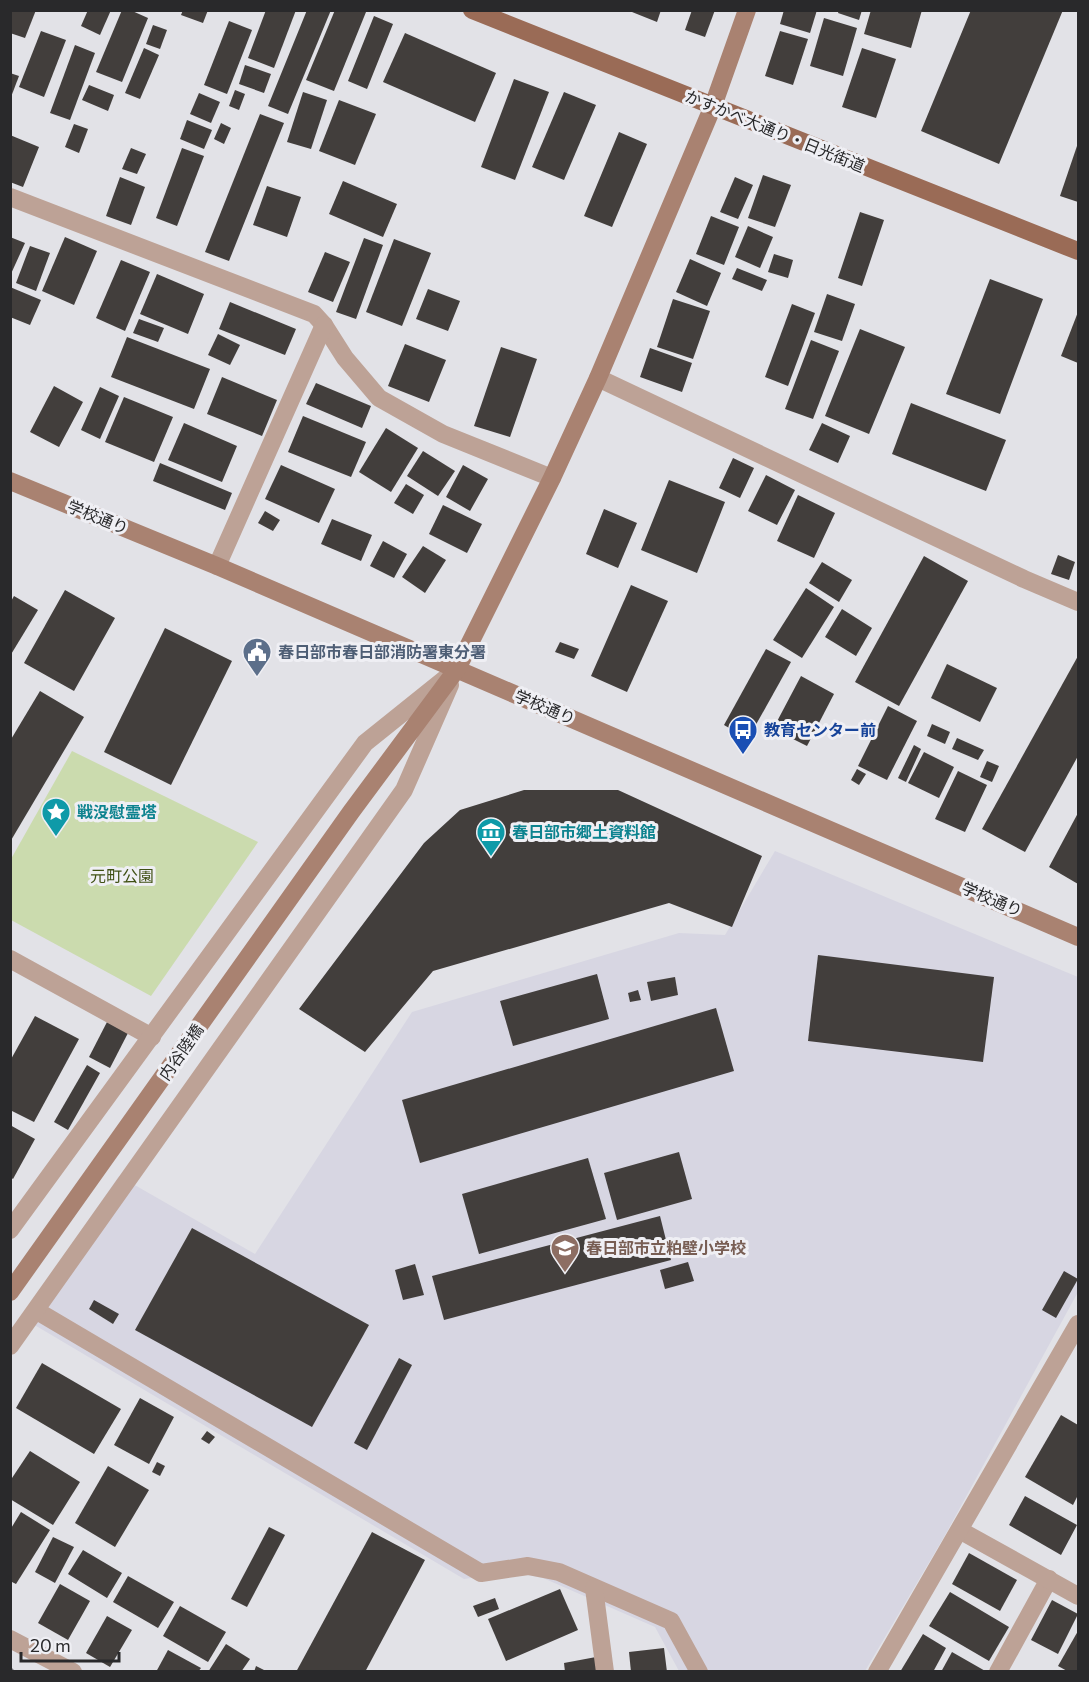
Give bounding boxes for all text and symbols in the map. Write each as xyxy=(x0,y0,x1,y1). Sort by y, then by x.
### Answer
street label: かすかべ大通り・日光街道 xyxy=(683,86,868,175)
street label: 学校通り xyxy=(65,496,131,537)
public building icon: 春日部市春日部消防署東分署 xyxy=(241,636,273,678)
place label: 春日部市春日部消防署東分署 xyxy=(278,642,486,661)
street label: 学校通り xyxy=(512,685,578,728)
bus stop icon: 教育センター前 xyxy=(727,714,759,756)
place label: 教育センター前 xyxy=(764,720,876,739)
place icon: 戦没慰霊塔 xyxy=(40,796,72,838)
place label: 戦没慰霊塔 xyxy=(77,802,157,821)
museum icon: 春日部市郷土資料館 xyxy=(475,816,507,858)
place label: 春日部市郷土資料館 xyxy=(512,822,656,841)
park label: 元町公園 xyxy=(90,866,154,885)
street label: 学校通り xyxy=(959,877,1025,920)
street label: 内谷陸橋 xyxy=(154,1020,207,1083)
school or university icon: 春日部市立粕壁小学校 xyxy=(549,1232,581,1274)
place label: 春日部市立粕壁小学校 xyxy=(586,1238,746,1257)
scale bar xyxy=(21,1625,118,1663)
text: 20 m xyxy=(30,1634,71,1656)

